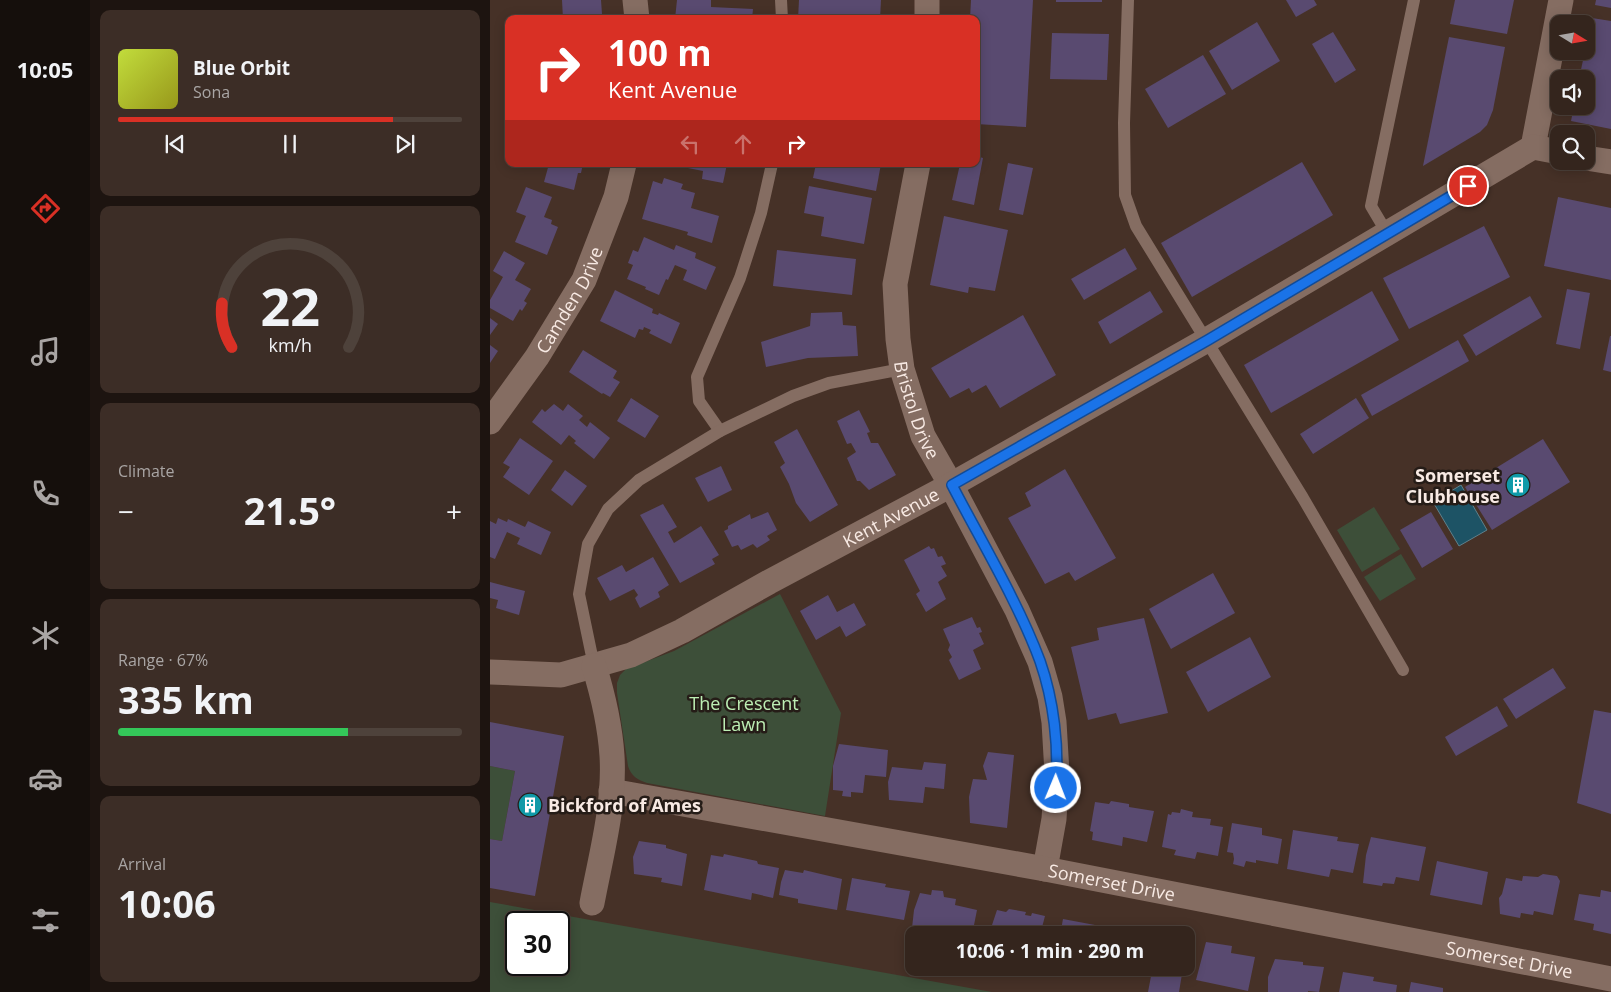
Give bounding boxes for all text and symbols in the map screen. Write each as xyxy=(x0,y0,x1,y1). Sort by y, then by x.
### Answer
north arrow xyxy=(1550,15,1595,60)
map controls xyxy=(1550,15,1595,170)
text: 100 m xyxy=(608,29,712,76)
icon: right xyxy=(525,35,590,100)
text: 10:05 xyxy=(17,54,73,84)
text: Blue Orbit xyxy=(193,55,290,81)
button: sound xyxy=(1550,70,1595,115)
text: Kent Avenue xyxy=(608,74,737,104)
text: Sona xyxy=(193,81,230,103)
button: search xyxy=(1550,125,1595,170)
icon: previous xyxy=(161,130,189,158)
icon: pause xyxy=(276,130,304,158)
icon: next xyxy=(391,130,419,158)
icon: left xyxy=(676,130,704,158)
icon: ahead xyxy=(729,130,757,158)
icon: right xyxy=(782,130,810,158)
pin xyxy=(1447,165,1489,207)
icon: arrive xyxy=(1454,172,1482,200)
icon: directions xyxy=(28,191,63,226)
street label: Camden Drive xyxy=(530,243,608,358)
text: 22 xyxy=(260,270,320,341)
text: km/h xyxy=(268,333,312,357)
icon: music xyxy=(28,334,63,369)
street label: Bristol Drive xyxy=(889,360,946,463)
text: Climate xyxy=(118,460,175,482)
place label: Somerset Clubhouse xyxy=(1405,463,1500,508)
building icon: Somerset Clubhouse xyxy=(1505,472,1531,498)
icon: phone xyxy=(28,476,63,511)
street label: Kent Avenue xyxy=(838,482,943,553)
text: 21.5° xyxy=(244,484,336,536)
text: − xyxy=(118,492,134,530)
text: + xyxy=(446,492,462,530)
icon: climate xyxy=(28,618,63,653)
text: Range · 67% xyxy=(118,649,208,671)
text: 335 km xyxy=(118,673,254,725)
park label: The Crescent Lawn xyxy=(689,691,799,736)
icon: car xyxy=(28,761,63,796)
position arrow xyxy=(1029,761,1081,813)
building icon: Bickford of Ames xyxy=(517,792,543,818)
place label: Bickford of Ames xyxy=(548,793,701,817)
text: Arrival xyxy=(118,853,166,875)
street label: Somerset Drive xyxy=(1046,858,1177,906)
text: 10:06 xyxy=(118,877,216,929)
icon: filters xyxy=(28,903,63,938)
speed limit sign: 30 xyxy=(505,911,570,976)
street label: Somerset Drive xyxy=(1444,935,1575,983)
text: 10:06 · 1 min · 290 m xyxy=(956,938,1144,964)

